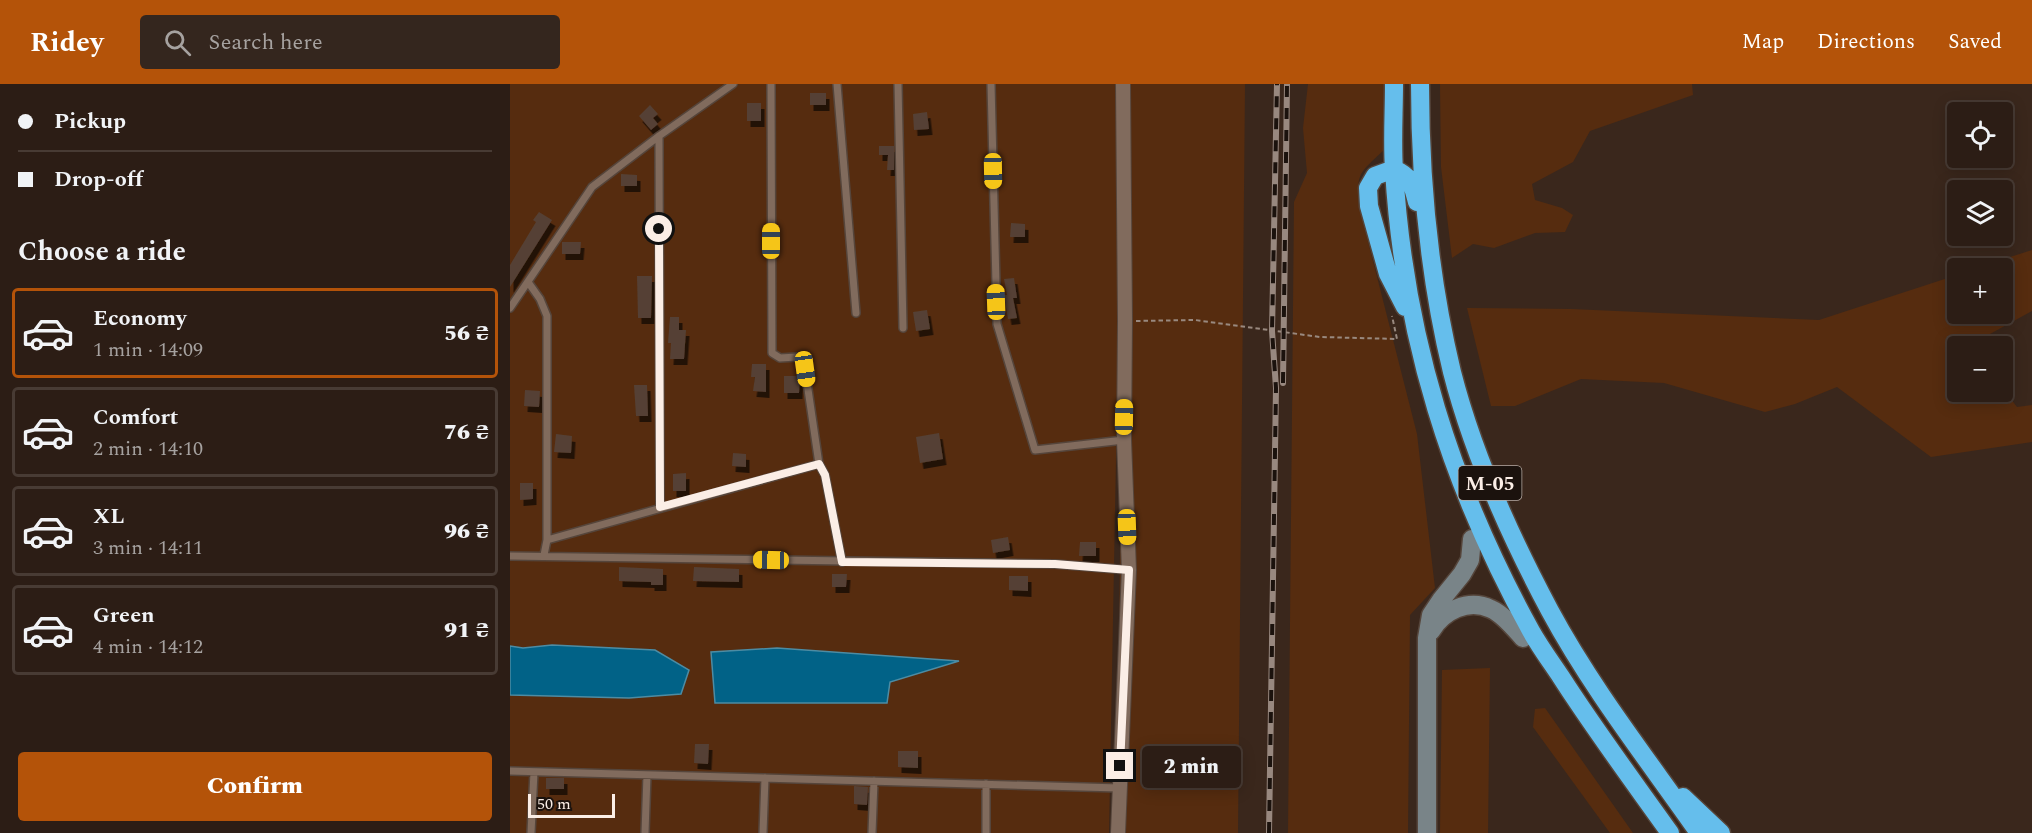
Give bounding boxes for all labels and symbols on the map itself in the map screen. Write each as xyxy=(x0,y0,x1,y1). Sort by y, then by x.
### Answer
car xyxy=(984,153,1002,189)
route start xyxy=(645,215,672,242)
car xyxy=(762,223,780,259)
car xyxy=(986,284,1006,320)
car xyxy=(794,350,816,388)
car xyxy=(1115,399,1133,435)
road number: М-05 xyxy=(1458,466,1522,500)
car xyxy=(1117,509,1137,545)
car xyxy=(753,551,789,569)
callout: 2 min xyxy=(1141,745,1240,787)
route end xyxy=(1106,752,1133,779)
scale bar xyxy=(528,791,615,818)

